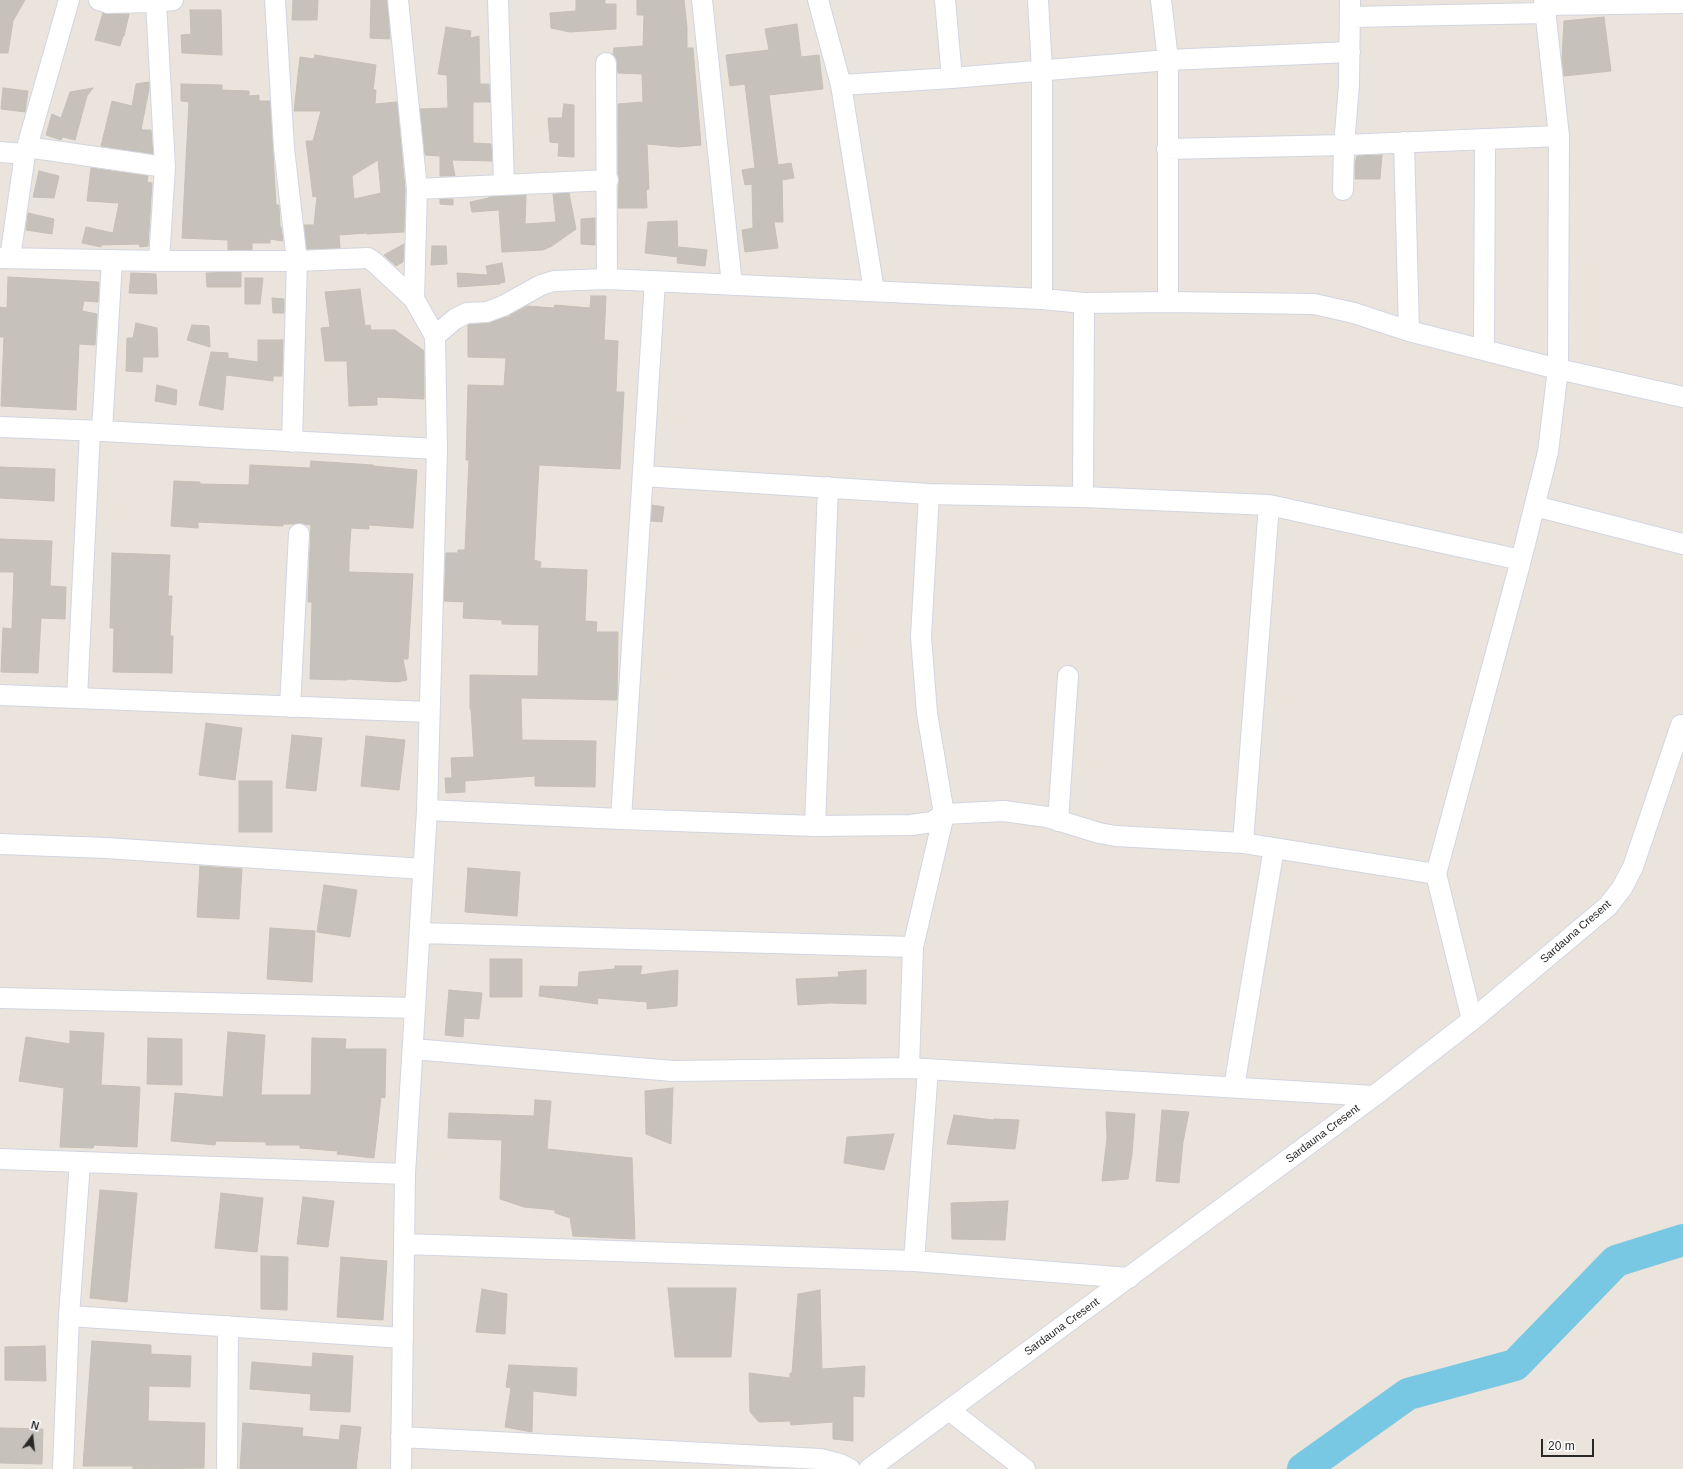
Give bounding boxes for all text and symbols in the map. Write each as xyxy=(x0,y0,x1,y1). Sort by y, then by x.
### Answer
street label: Sardauna Cresent xyxy=(1538,898,1614,966)
street label: Sardauna Cresent xyxy=(1283,1102,1363,1166)
street label: Sardauna Cresent xyxy=(1022,1295,1102,1359)
north arrow xyxy=(12,1417,52,1457)
text: N xyxy=(30,1419,40,1432)
scale bar xyxy=(1543,1431,1596,1457)
text: 20 m xyxy=(1548,1439,1575,1453)

